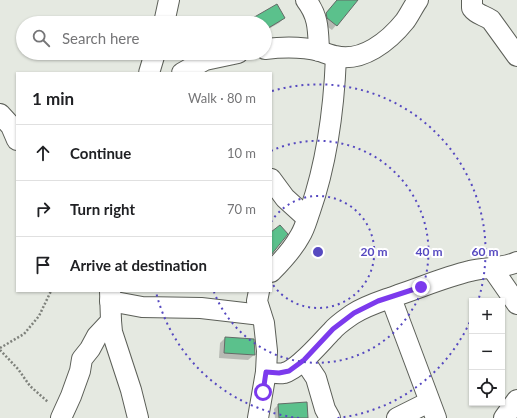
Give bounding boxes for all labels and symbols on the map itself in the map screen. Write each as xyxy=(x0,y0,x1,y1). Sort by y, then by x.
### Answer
text: 20 m xyxy=(361,244,387,259)
text: 40 m xyxy=(416,244,442,259)
text: 60 m xyxy=(472,244,498,259)
centre of rings xyxy=(311,245,325,259)
route end xyxy=(412,278,430,296)
route start xyxy=(254,383,272,401)

